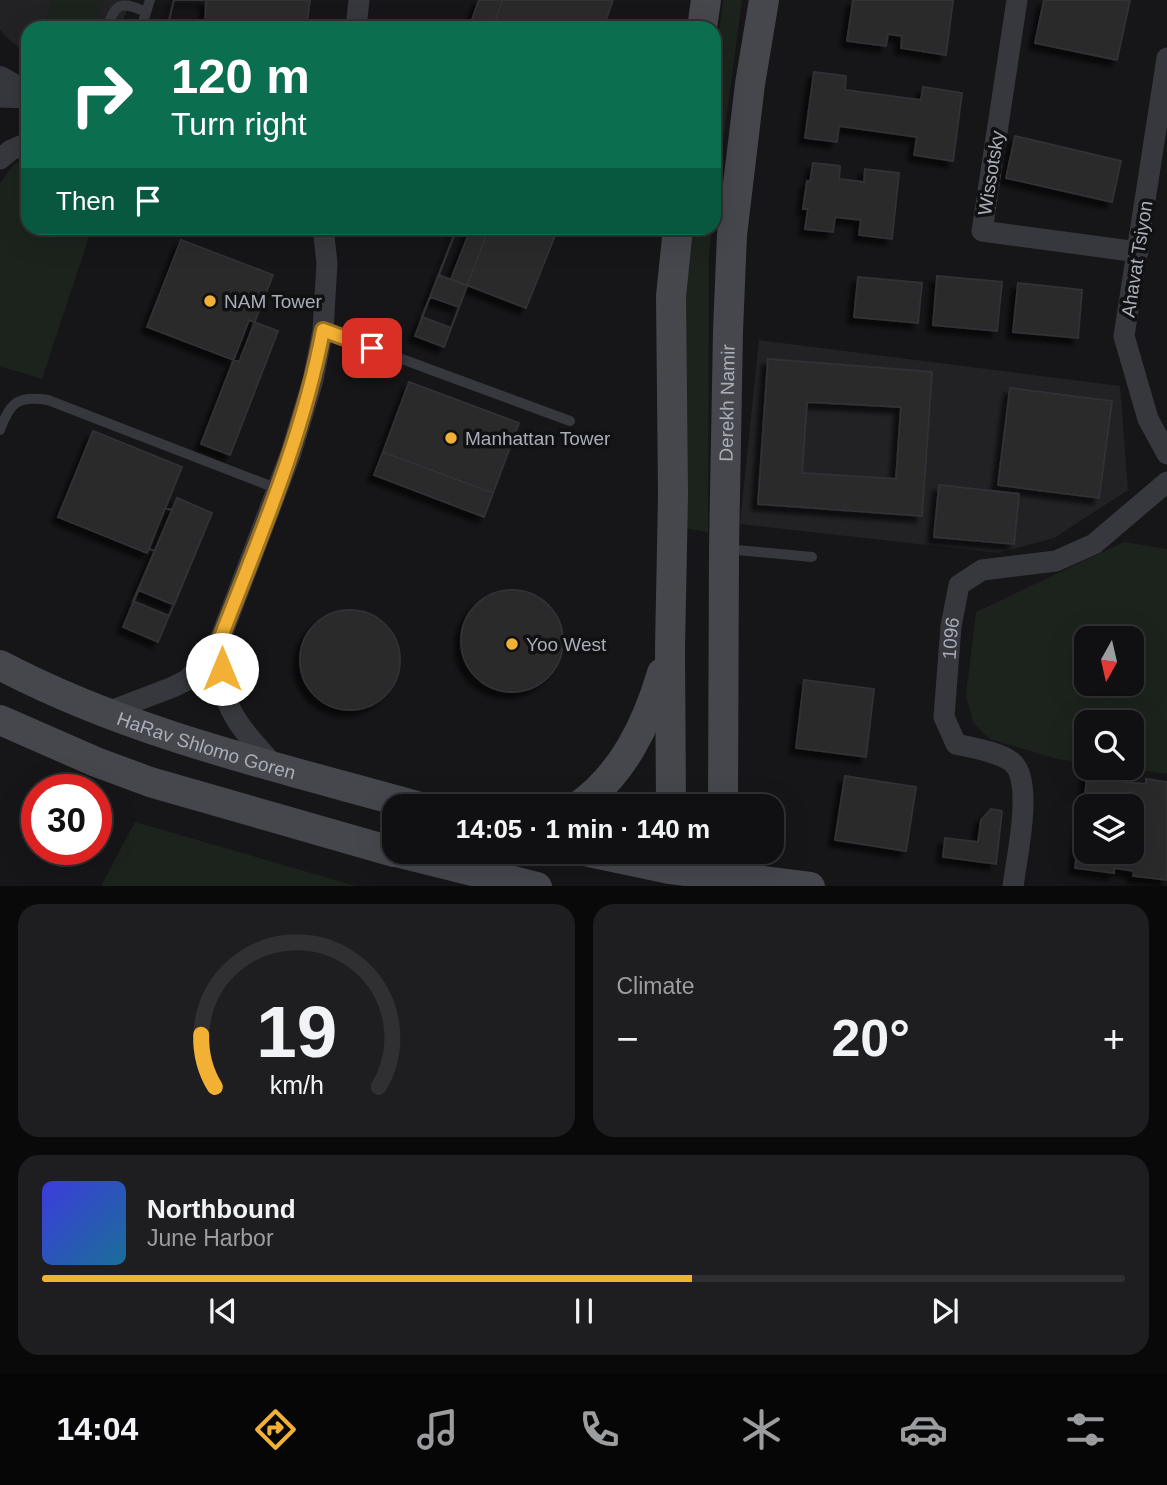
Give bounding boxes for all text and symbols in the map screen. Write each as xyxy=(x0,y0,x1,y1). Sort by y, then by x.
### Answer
icon: right xyxy=(56,49,147,140)
text: 120 m xyxy=(171,49,310,103)
text: Turn right xyxy=(171,106,307,142)
street label: Wissotsky xyxy=(974,129,1008,217)
icon: arrive xyxy=(129,182,167,220)
text: Then xyxy=(56,186,115,216)
street label: Ahavat Tsiyon xyxy=(1117,199,1157,319)
place label: NAM Tower xyxy=(224,291,323,312)
marker: NAM Tower xyxy=(202,293,218,309)
pin xyxy=(342,318,402,378)
icon: arrive xyxy=(353,329,391,367)
street label: Derekh Namir xyxy=(715,344,738,462)
place label: Manhattan Tower xyxy=(465,428,611,449)
marker: Manhattan Tower xyxy=(443,430,459,446)
street label: 1096 xyxy=(938,615,963,660)
north arrow xyxy=(1074,626,1144,696)
map controls xyxy=(1074,626,1144,864)
position arrow xyxy=(185,632,259,706)
place label: Yoo West xyxy=(526,634,607,655)
marker: Yoo West xyxy=(504,636,520,652)
street label: HaRav Shlomo Goren xyxy=(114,707,298,783)
button: search xyxy=(1074,710,1144,780)
speed limit sign: 30 xyxy=(21,774,112,865)
button: layers xyxy=(1074,794,1144,864)
text: 14:05 · 1 min · 140 m xyxy=(456,814,710,844)
text: Climate xyxy=(617,973,694,999)
text: 19 xyxy=(256,991,337,1072)
text: 20° xyxy=(831,1009,910,1067)
text: − xyxy=(617,1018,639,1060)
text: + xyxy=(1103,1018,1125,1060)
text: km/h xyxy=(269,1070,323,1098)
text: Northbound xyxy=(147,1194,296,1224)
text: June Harbor xyxy=(147,1225,274,1251)
icon: previous xyxy=(204,1292,242,1330)
icon: pause xyxy=(565,1292,603,1330)
icon: next xyxy=(926,1292,964,1330)
icon: directions xyxy=(251,1405,300,1454)
icon: music xyxy=(413,1405,462,1454)
icon: phone xyxy=(575,1405,624,1454)
icon: climate xyxy=(737,1405,786,1454)
icon: car xyxy=(899,1405,948,1454)
icon: filters xyxy=(1061,1405,1110,1454)
text: 14:04 xyxy=(57,1411,138,1447)

